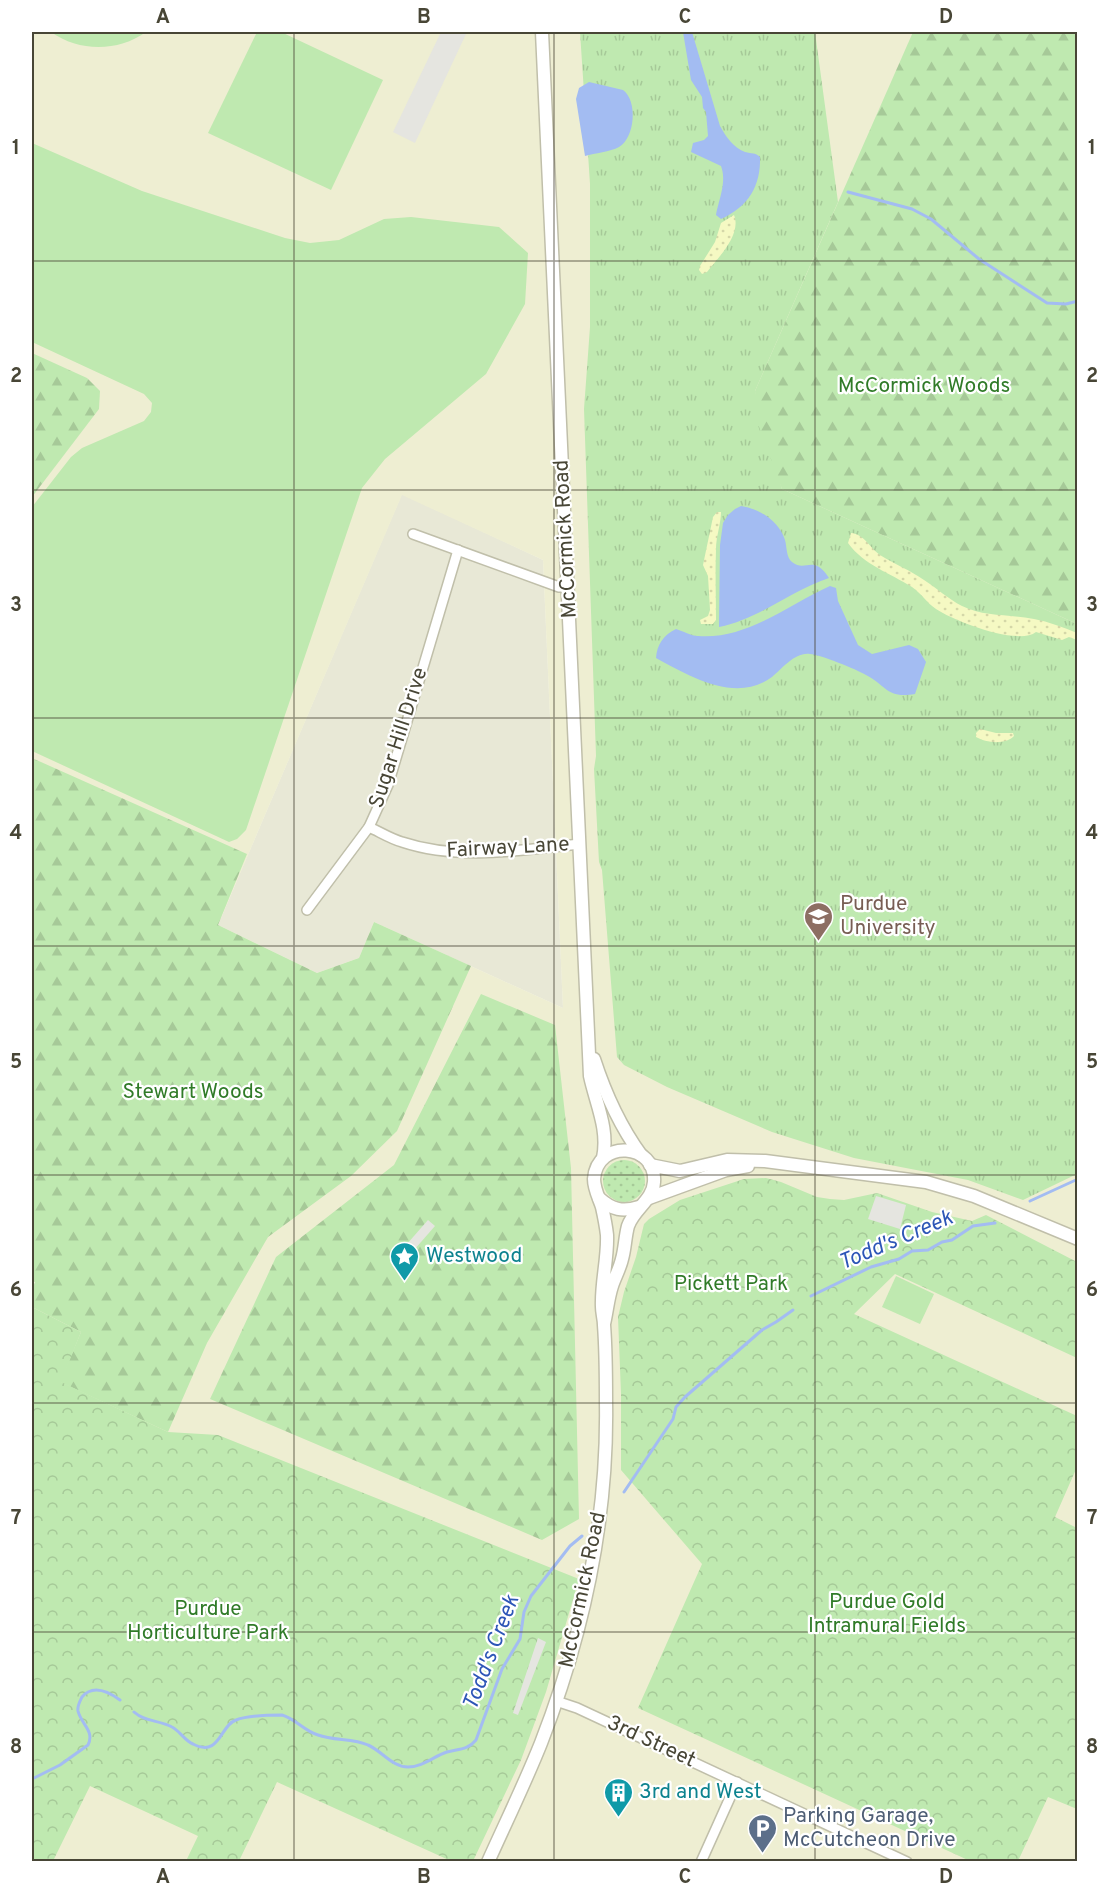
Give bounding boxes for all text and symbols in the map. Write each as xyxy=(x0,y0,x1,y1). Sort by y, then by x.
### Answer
text: A xyxy=(156,5,170,31)
text: B xyxy=(417,5,431,31)
text: C xyxy=(679,5,691,31)
text: D xyxy=(939,5,953,31)
text: 1 xyxy=(12,136,20,162)
text: 1 xyxy=(1088,136,1096,162)
text: 2 xyxy=(10,364,22,390)
text: 2 xyxy=(1086,364,1098,390)
park label: McCormick Woods xyxy=(838,373,1010,400)
street label: McCormick Road xyxy=(548,459,584,619)
text: 3 xyxy=(10,593,22,619)
text: 3 xyxy=(1086,593,1098,619)
street label: Sugar Hill Drive xyxy=(364,664,434,812)
text: 4 xyxy=(10,821,22,847)
text: 4 xyxy=(1086,821,1098,847)
street label: Fairway Lane xyxy=(446,831,570,865)
place label: Purdue University xyxy=(840,891,936,942)
school or university icon: Purdue University xyxy=(803,900,835,942)
text: 5 xyxy=(10,1050,22,1076)
text: 5 xyxy=(1086,1050,1098,1076)
park label: Stewart Woods xyxy=(122,1079,264,1106)
water label: Todd's Creek xyxy=(835,1205,958,1277)
place icon: Westwood xyxy=(389,1240,421,1282)
place label: Westwood xyxy=(426,1243,522,1270)
park label: Pickett Park xyxy=(674,1271,788,1298)
text: 6 xyxy=(10,1278,22,1304)
text: 6 xyxy=(1086,1278,1098,1304)
text: 7 xyxy=(11,1506,21,1532)
text: 7 xyxy=(1087,1506,1097,1532)
street label: McCormick Road xyxy=(553,1510,613,1670)
park label: Purdue Gold Intramural Fields xyxy=(808,1589,966,1640)
water label: Todd's Creek xyxy=(458,1591,527,1714)
park label: Purdue Horticulture Park xyxy=(127,1596,289,1647)
street label: 3rd Street xyxy=(602,1710,700,1774)
text: 8 xyxy=(10,1735,22,1761)
text: 8 xyxy=(1086,1735,1098,1761)
building icon: 3rd and West xyxy=(602,1776,634,1818)
place label: 3rd and West xyxy=(639,1779,762,1806)
place label: Parking Garage, McCutcheon Drive xyxy=(783,1803,956,1854)
parking icon: Parking Garage, McCutcheon Drive xyxy=(746,1812,778,1854)
text: A xyxy=(156,1865,170,1891)
text: B xyxy=(417,1865,431,1891)
text: C xyxy=(679,1865,691,1891)
text: D xyxy=(939,1865,953,1891)

